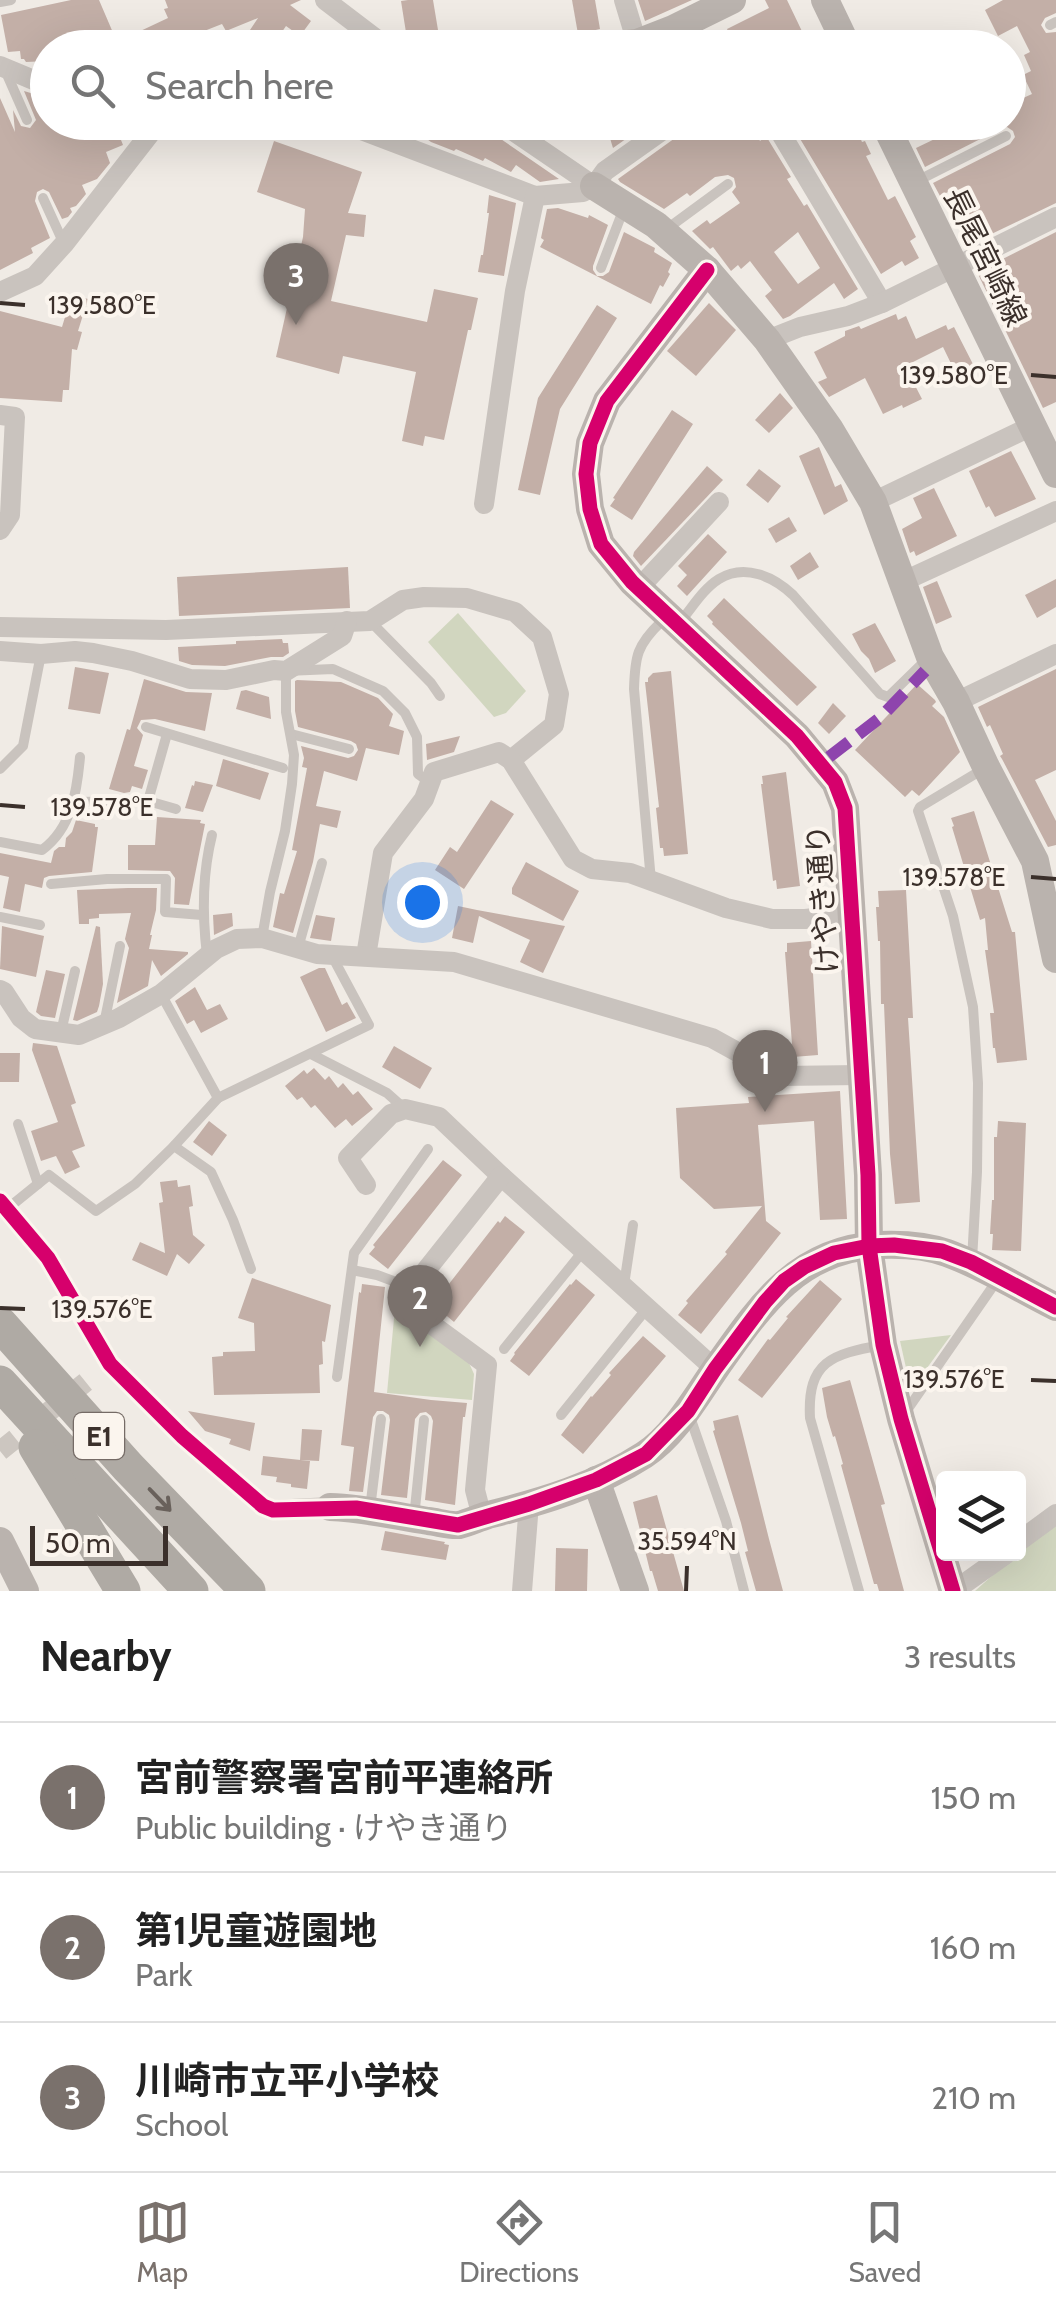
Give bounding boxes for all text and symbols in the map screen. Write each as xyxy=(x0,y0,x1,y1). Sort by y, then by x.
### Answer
search box xyxy=(30,30,1026,140)
icon: search xyxy=(65,58,120,113)
text: Search here xyxy=(145,62,334,109)
street label: 長尾宮崎線 xyxy=(936,181,1035,332)
pin: 3 xyxy=(264,242,328,325)
text: 139.580°E xyxy=(48,290,156,320)
text: 139.580°E xyxy=(900,360,1008,390)
text: 139.578°E xyxy=(51,792,153,822)
street label: けやき通り xyxy=(799,823,846,975)
text: 139.578°E xyxy=(903,862,1005,892)
your location xyxy=(397,877,448,928)
pin: 1 xyxy=(732,1030,798,1112)
pin: 2 xyxy=(388,1264,452,1347)
text: 139.576°E xyxy=(51,1294,153,1324)
text: 139.576°E xyxy=(903,1364,1005,1394)
road number: E1 xyxy=(74,1413,124,1459)
map controls xyxy=(936,1471,1026,1561)
button: layers xyxy=(936,1471,1026,1561)
one-way arrow xyxy=(148,1487,172,1511)
scale bar xyxy=(30,1521,168,1566)
text: 50 m xyxy=(45,1526,111,1560)
text: 35.594°N xyxy=(637,1526,737,1556)
text: Nearby xyxy=(40,1630,172,1682)
text: 3 results xyxy=(904,1637,1016,1676)
text: 宮前警察署宮前平連絡所 xyxy=(135,1754,553,1801)
text: 1 xyxy=(67,1778,78,1817)
text: 150 m xyxy=(931,1778,1016,1817)
text: Public building · けやき通り xyxy=(135,1808,513,1847)
text: 第1児童遊園地 xyxy=(135,1907,377,1954)
text: 2 xyxy=(64,1928,81,1967)
text: 160 m xyxy=(930,1928,1016,1967)
text: Park xyxy=(135,1955,193,1994)
text: 川崎市立平小学校 xyxy=(135,2057,439,2104)
text: 3 xyxy=(64,2078,81,2117)
text: 210 m xyxy=(931,2078,1016,2117)
text: School xyxy=(135,2105,228,2144)
tab: Map xyxy=(135,2195,190,2289)
tab: Directions xyxy=(459,2195,579,2289)
tab: Saved xyxy=(849,2195,921,2289)

